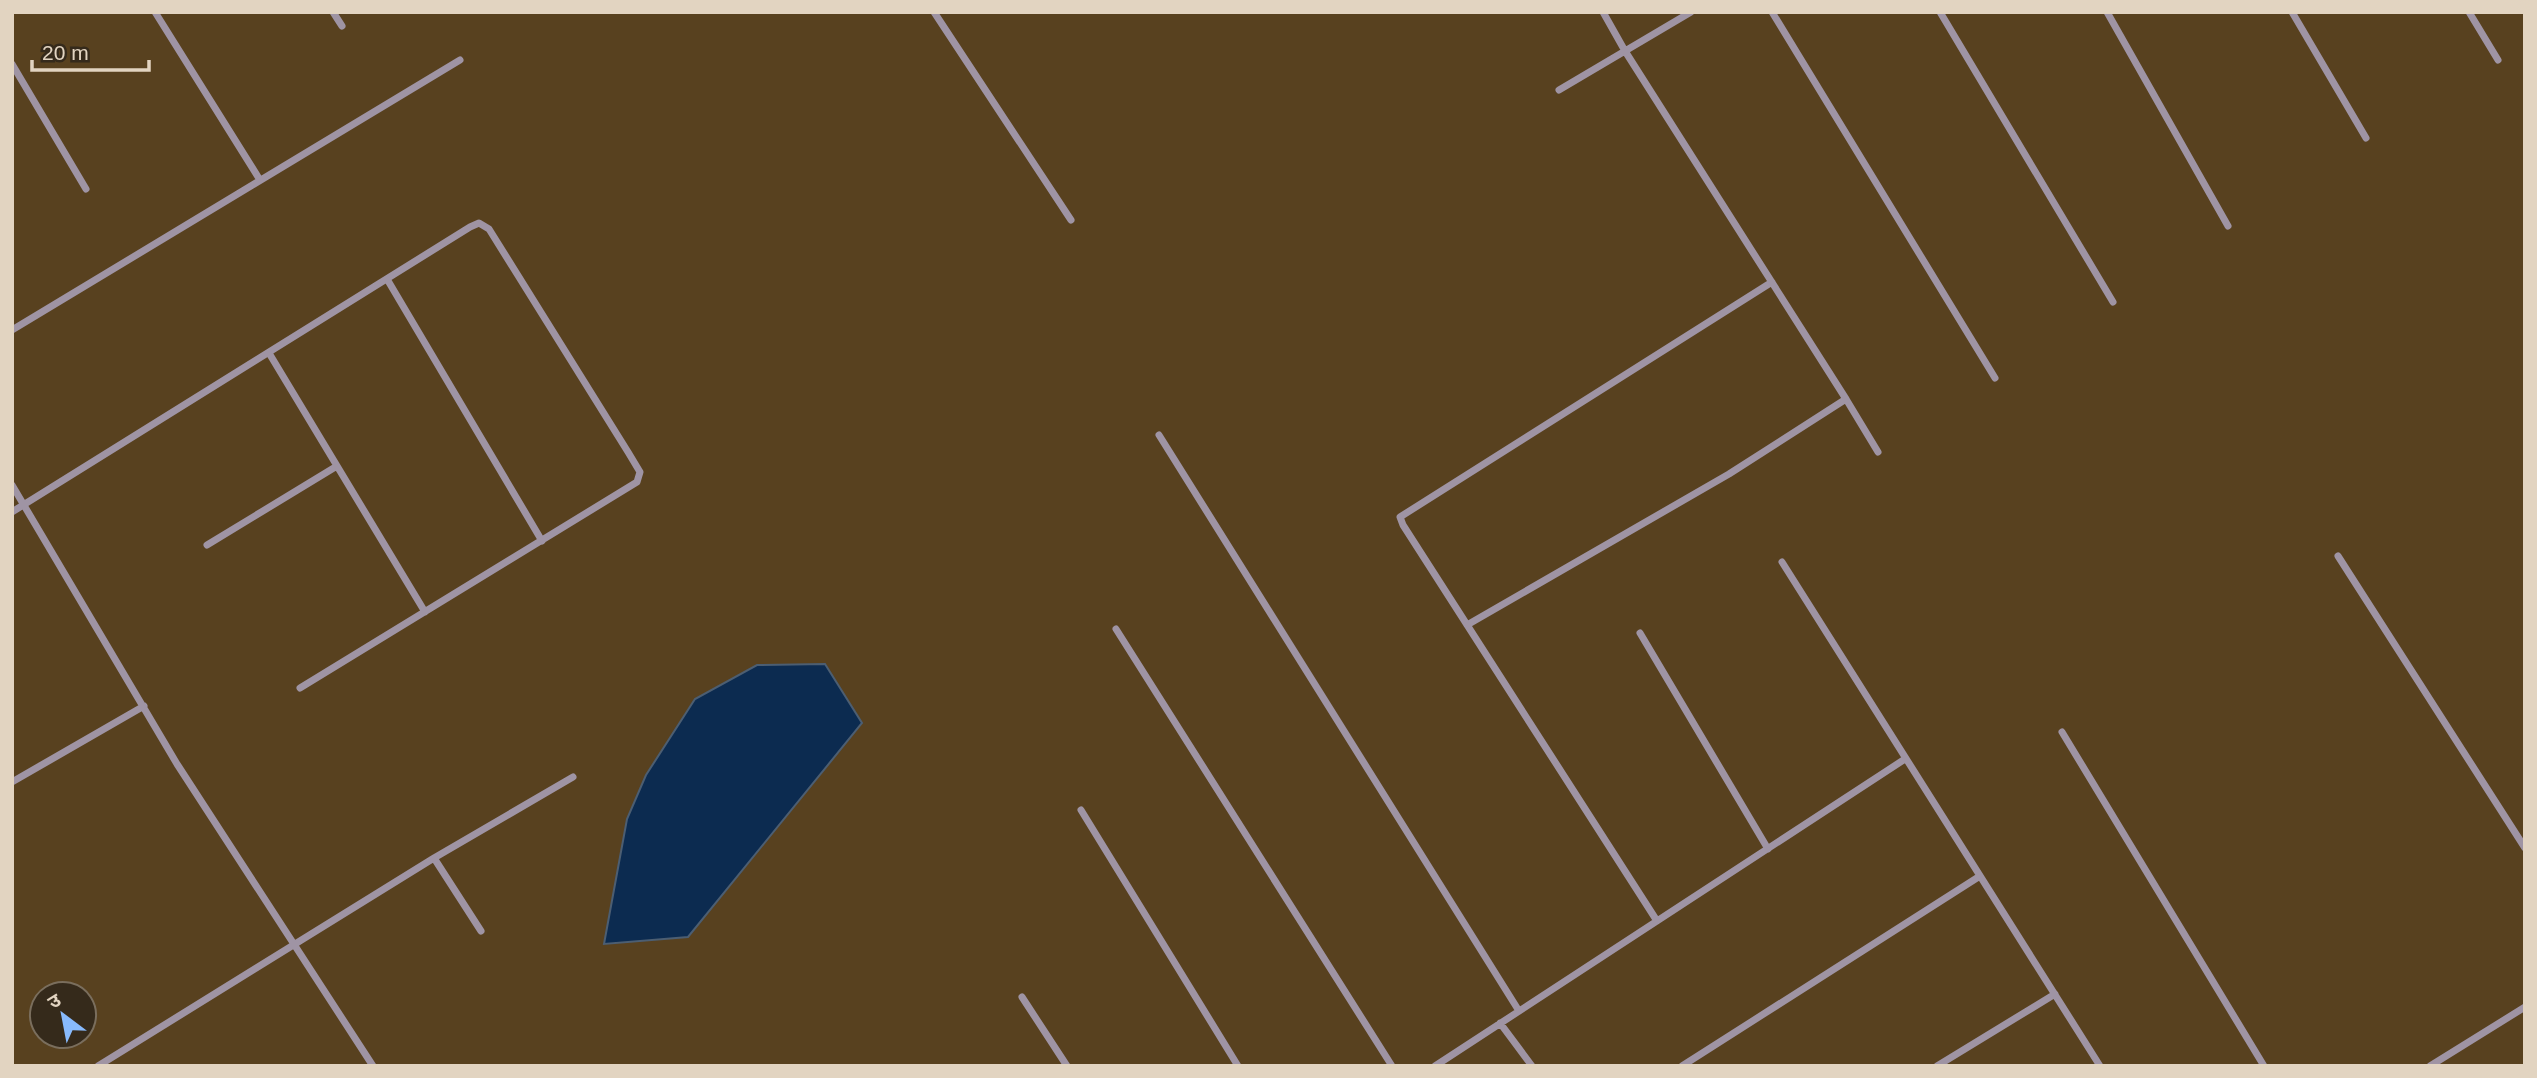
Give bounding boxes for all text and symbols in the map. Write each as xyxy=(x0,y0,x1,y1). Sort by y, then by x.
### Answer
scale bar xyxy=(32,28,149,72)
text: 20 m xyxy=(42,41,89,64)
north arrow xyxy=(28,980,98,1050)
text: उ xyxy=(44,989,65,1013)

